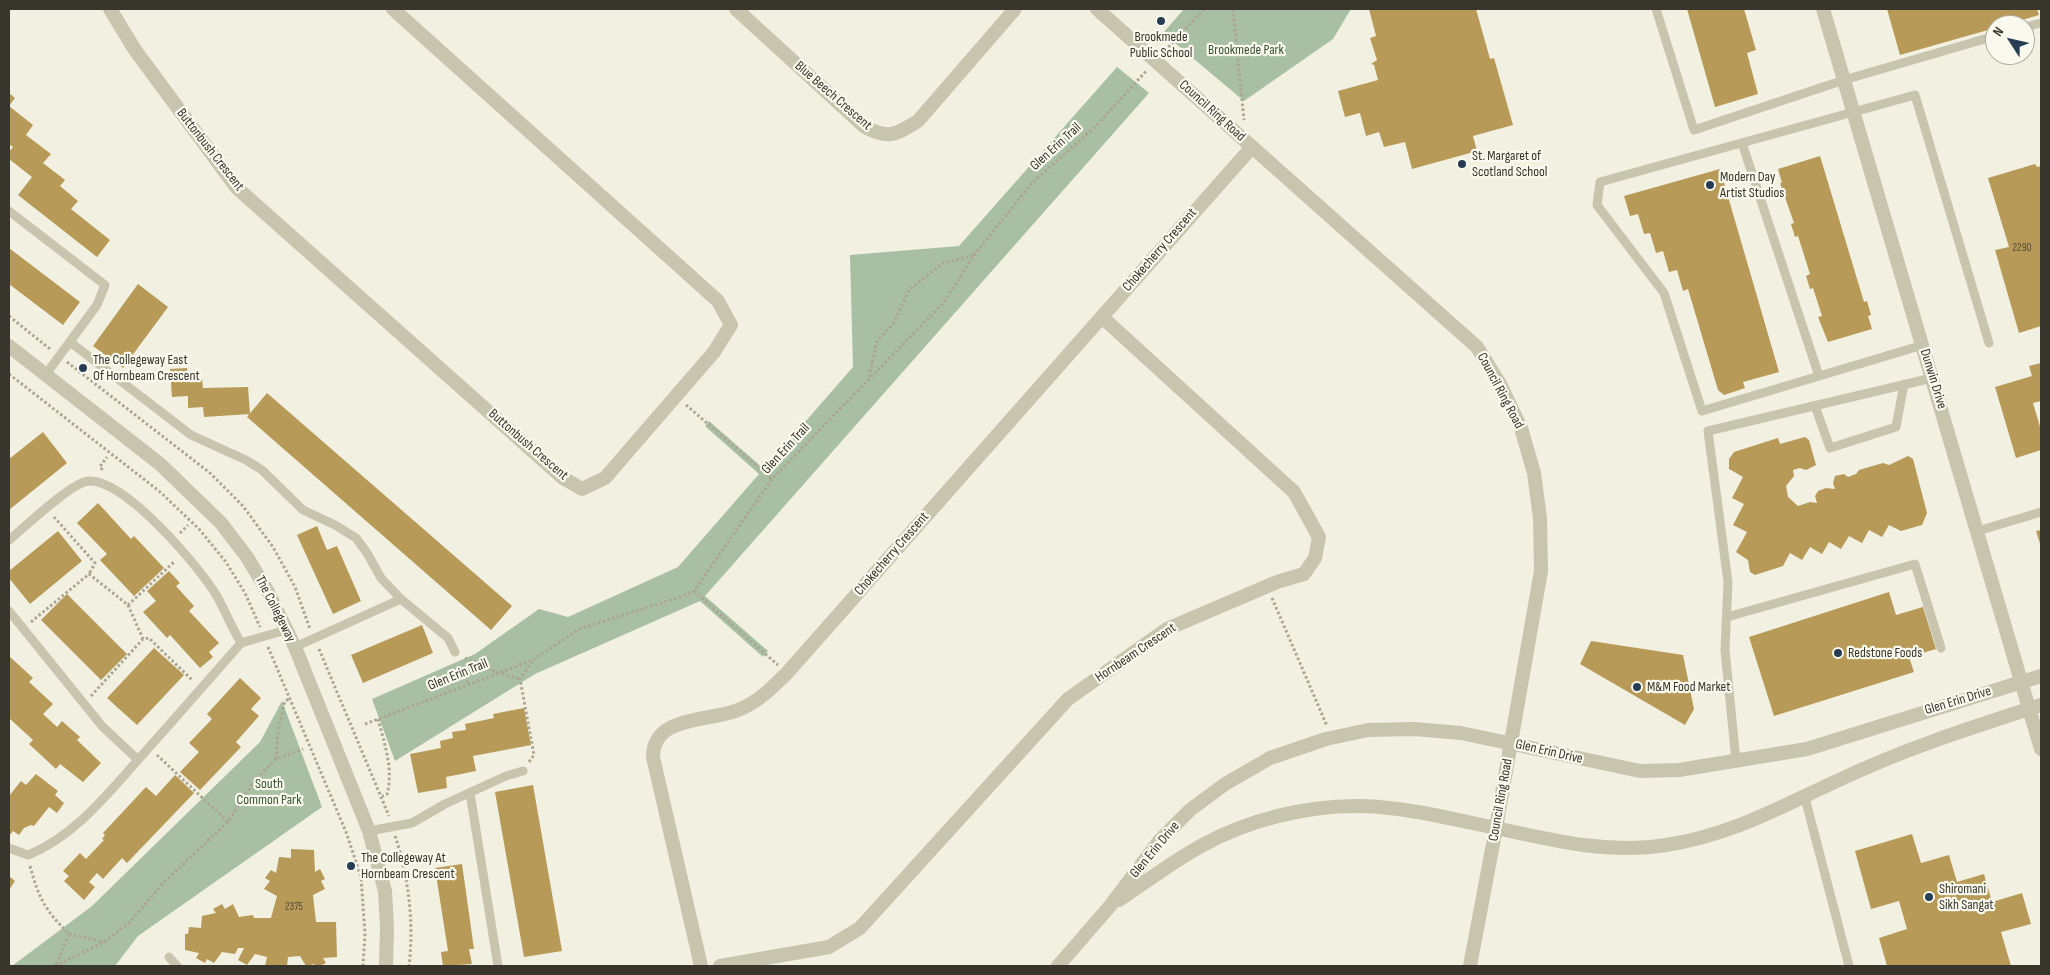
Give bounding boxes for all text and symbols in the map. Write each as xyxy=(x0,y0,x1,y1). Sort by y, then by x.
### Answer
marker: Brookmede Public School xyxy=(1155,15,1167,27)
north arrow xyxy=(1985,15,2035,65)
text: N xyxy=(1989,24,2007,40)
place label: Brookmede Public School xyxy=(1130,29,1192,62)
park label: Brookmede Park xyxy=(1208,42,1284,58)
street label: Blue Beech Crescent xyxy=(791,58,875,134)
street label: Council Ring Road xyxy=(1175,77,1249,145)
street label: Buttonbush Crescent xyxy=(173,105,247,195)
street label: Glen Erin Trail xyxy=(1027,120,1085,174)
place label: St. Margaret of Scotland School xyxy=(1472,148,1547,180)
marker: St. Margaret of Scotland School xyxy=(1456,158,1468,170)
place label: Modern Day Artist Studios xyxy=(1720,169,1784,202)
marker: Modern Day Artist Studios xyxy=(1704,179,1716,191)
street label: Chokecherry Crescent xyxy=(1119,205,1201,295)
house number: 2290 xyxy=(2013,241,2031,255)
street label: Dunwin Drive xyxy=(1916,347,1950,411)
street label: Council Ring Road xyxy=(1473,350,1527,432)
place label: The Collegeway East Of Hornbeam Crescent xyxy=(93,352,200,384)
marker: The Collegeway East Of Hornbeam Crescent xyxy=(77,362,89,374)
street label: Buttonbush Crescent xyxy=(485,406,571,484)
street label: Glen Erin Trail xyxy=(758,420,814,478)
street label: Chokecherry Crescent xyxy=(851,509,933,599)
street label: The Collegeway xyxy=(251,573,299,645)
street label: Hornbeam Crescent xyxy=(1092,620,1180,686)
place label: Redstone Foods xyxy=(1848,645,1922,661)
marker: Redstone Foods xyxy=(1832,647,1844,659)
street label: Glen Erin Trail xyxy=(426,655,490,695)
place label: M&M Food Market xyxy=(1647,679,1730,695)
marker: M&M Food Market xyxy=(1631,681,1643,693)
street label: Glen Erin Drive xyxy=(1923,683,1993,719)
street label: Glen Erin Drive xyxy=(1514,736,1584,768)
street label: Council Ring Road xyxy=(1485,757,1517,843)
park label: South Common Park xyxy=(237,776,301,809)
street label: Glen Erin Drive xyxy=(1127,818,1183,882)
place label: The Collegeway At Hornbeam Crescent xyxy=(361,850,455,882)
marker: The Collegeway At Hornbeam Crescent xyxy=(345,860,357,872)
place label: Shiromani Sikh Sangat xyxy=(1939,881,1994,914)
marker: Shiromani Sikh Sangat xyxy=(1923,891,1935,903)
house number: 2375 xyxy=(285,900,303,914)

